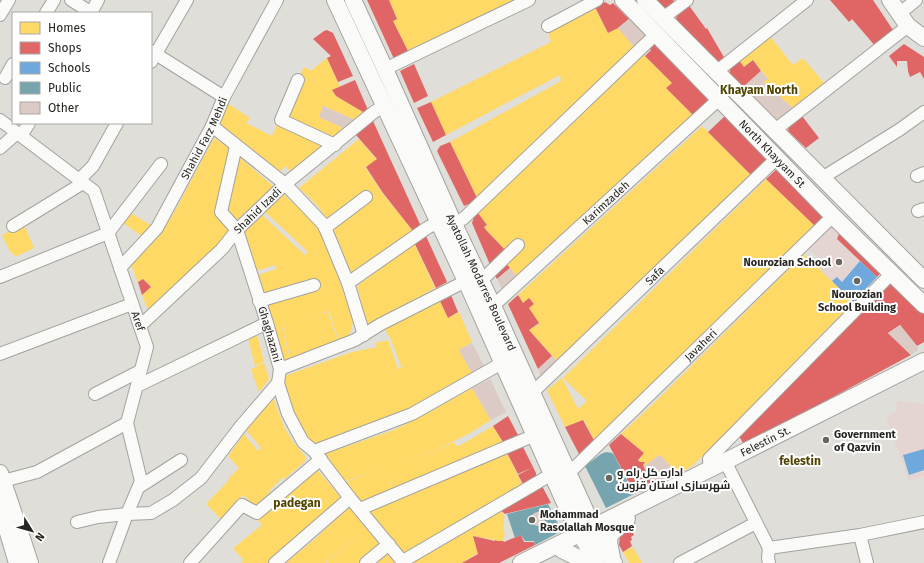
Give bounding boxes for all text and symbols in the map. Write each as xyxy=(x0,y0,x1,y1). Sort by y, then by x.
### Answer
legend xyxy=(12,12,152,124)
text: Homes xyxy=(48,21,86,35)
text: Shops xyxy=(48,41,82,55)
text: Schools xyxy=(48,61,91,75)
text: Public xyxy=(48,81,82,95)
district label: Khayam North xyxy=(720,83,798,97)
street label: Shahid Farz Mehdi xyxy=(178,95,230,182)
text: Other xyxy=(48,101,79,115)
street label: North Khayyam St xyxy=(736,117,808,190)
street label: Karimzadeh xyxy=(580,178,632,228)
street label: Shahid Izadi xyxy=(231,185,284,237)
street label: Ayatollah Modarres Boulevard xyxy=(443,212,518,353)
place label: Nourozian School xyxy=(743,256,832,269)
marker: Nourozian School xyxy=(834,257,844,267)
street label: Safa xyxy=(643,264,667,288)
marker: Nourozian School Building xyxy=(852,276,862,286)
place label: Nourozian School Building xyxy=(818,288,897,314)
street label: Ghaghazani xyxy=(255,305,284,364)
street label: Aref xyxy=(128,310,147,334)
street label: Javaheri xyxy=(682,327,720,364)
street label: Felestin St. xyxy=(738,423,793,460)
place label: Government of Qazvin xyxy=(834,428,897,454)
marker: Government of Qazvin xyxy=(821,435,831,445)
district label: felestin xyxy=(779,454,821,468)
place label: اداره کل راه و شهرسازی استان قزوین xyxy=(617,466,730,493)
marker: اداره کل راه و شهرسازی استان قزوین xyxy=(604,473,614,483)
district label: padegan xyxy=(273,496,321,510)
place label: Mohammad Rasolallah Mosque xyxy=(540,508,634,534)
north arrow xyxy=(12,511,52,551)
marker: Mohammad Rasolallah Mosque xyxy=(527,515,537,525)
text: N xyxy=(32,530,47,544)

